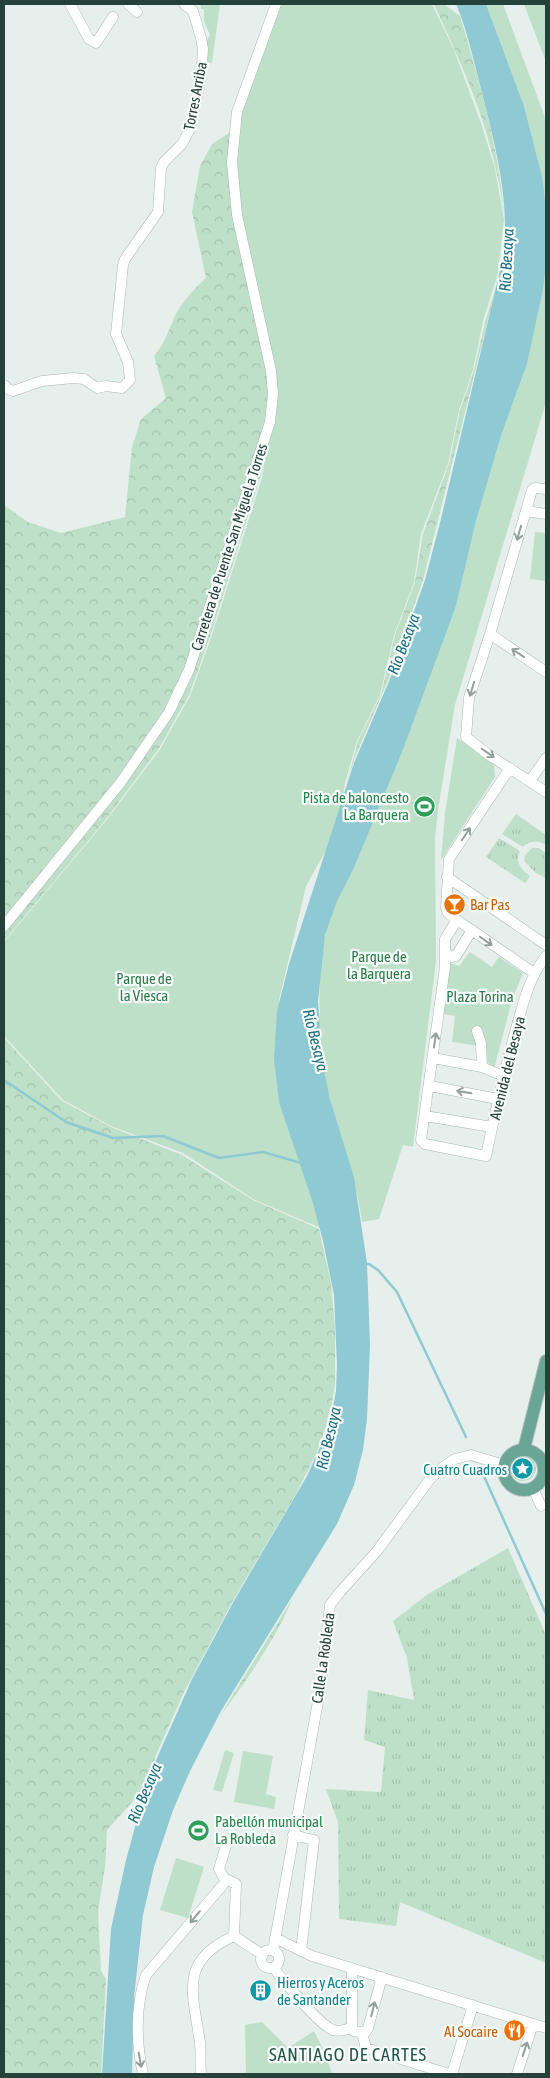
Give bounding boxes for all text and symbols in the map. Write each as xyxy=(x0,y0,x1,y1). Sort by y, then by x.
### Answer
street label: Torres Arriba xyxy=(180,60,210,132)
water label: Río Besaya xyxy=(495,227,518,292)
street label: Carretera de Puente San Miguel a Torres xyxy=(187,441,271,653)
one-way arrow xyxy=(514,525,524,541)
water label: Río Besaya xyxy=(383,611,424,677)
one-way arrow xyxy=(511,648,525,658)
one-way arrow xyxy=(466,680,476,696)
one-way arrow xyxy=(480,748,494,758)
place label: Pista de baloncesto La Barquera xyxy=(303,789,409,823)
sports icon: Pista de baloncesto La Barquera xyxy=(413,794,437,818)
one-way arrow xyxy=(461,827,471,841)
bar icon: Bar Pas xyxy=(442,892,466,916)
place label: Bar Pas xyxy=(470,896,510,913)
one-way arrow xyxy=(479,936,493,946)
park label: Parque de la Barquera xyxy=(347,948,411,982)
park label: Parque de la Viesca xyxy=(116,970,172,1004)
park label: Plaza Torina xyxy=(446,988,514,1005)
water label: Río Besaya xyxy=(299,1007,333,1074)
street label: Avenida del Besaya xyxy=(486,1014,528,1122)
one-way arrow xyxy=(431,1032,441,1048)
one-way arrow xyxy=(456,1087,472,1097)
water label: Río Besaya xyxy=(312,1405,345,1471)
place icon: Cuatro Cuadros xyxy=(511,1457,535,1481)
place label: Cuatro Cuadros xyxy=(423,1461,507,1478)
street label: Calle La Robleda xyxy=(308,1611,338,1705)
water label: Río Besaya xyxy=(123,1760,166,1826)
place label: Pabellón municipal La Robleda xyxy=(215,1813,323,1847)
sports icon: Pabellón municipal La Robleda xyxy=(187,1818,211,1842)
one-way arrow xyxy=(190,1910,201,1923)
place label: Hierros y Aceros de Santander xyxy=(277,1974,364,2008)
building icon: Hierros y Aceros de Santander xyxy=(249,1979,273,2003)
one-way arrow xyxy=(369,2001,378,2017)
restaurant icon: Al Socaire xyxy=(502,2019,526,2043)
place label: Al Socaire xyxy=(444,2023,498,2040)
one-way arrow xyxy=(521,2041,531,2057)
district label: SANTIAGO DE CARTES xyxy=(269,2044,427,2065)
one-way arrow xyxy=(136,2052,146,2068)

